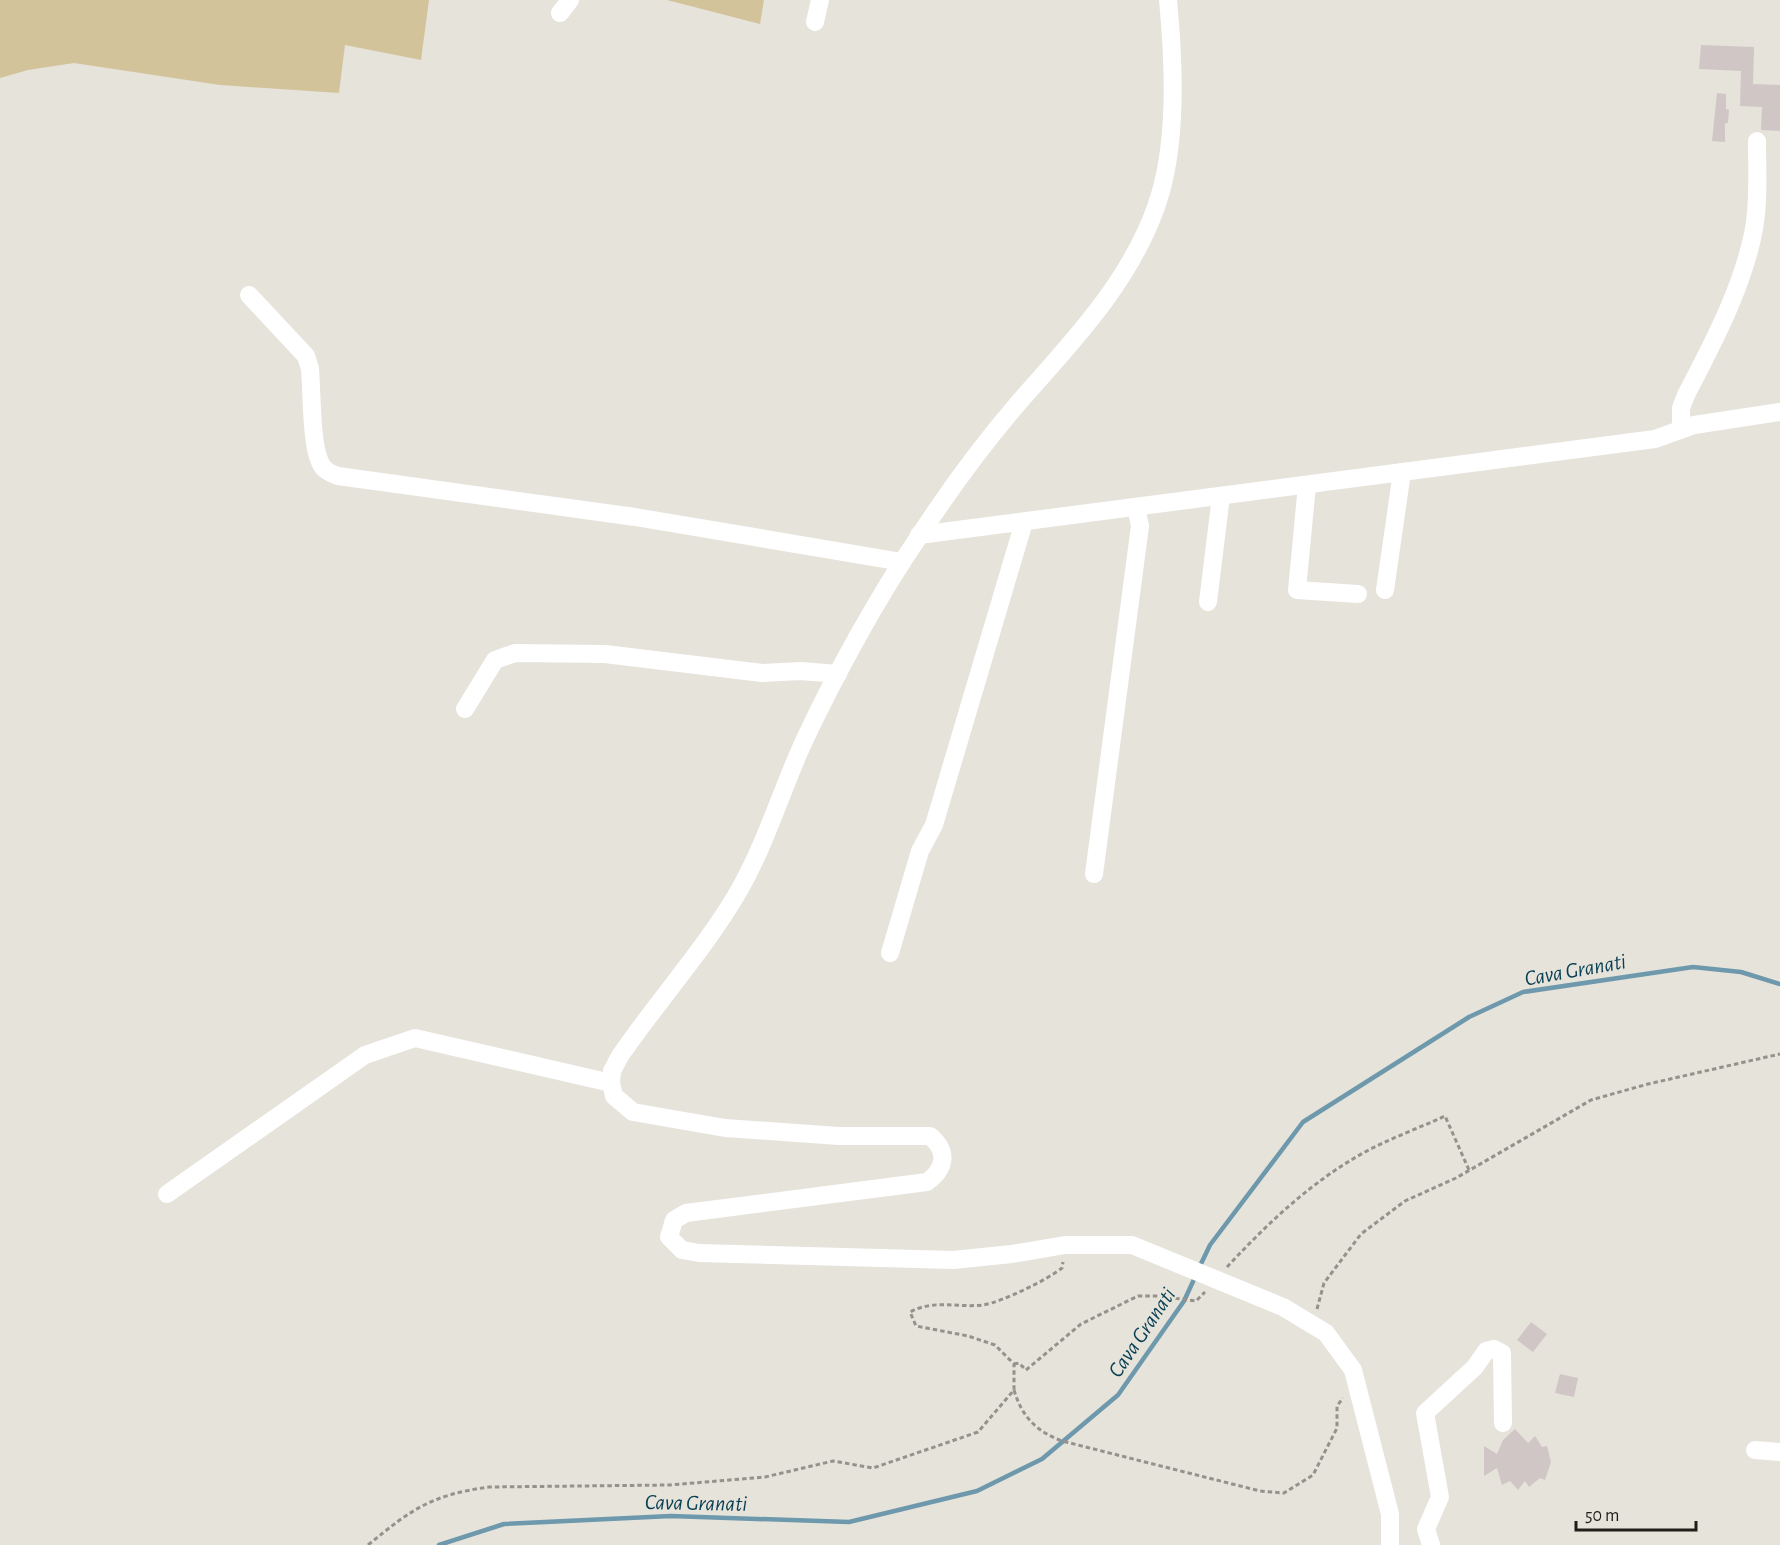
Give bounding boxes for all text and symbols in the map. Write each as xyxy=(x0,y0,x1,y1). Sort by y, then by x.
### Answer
water label: Cava Granati xyxy=(1523,950,1628,990)
water label: Cava Granati xyxy=(1104,1284,1180,1381)
water label: Cava Granati xyxy=(645,1491,748,1515)
scale bar xyxy=(1576,1494,1696,1532)
text: 50 m xyxy=(1585,1507,1619,1525)

